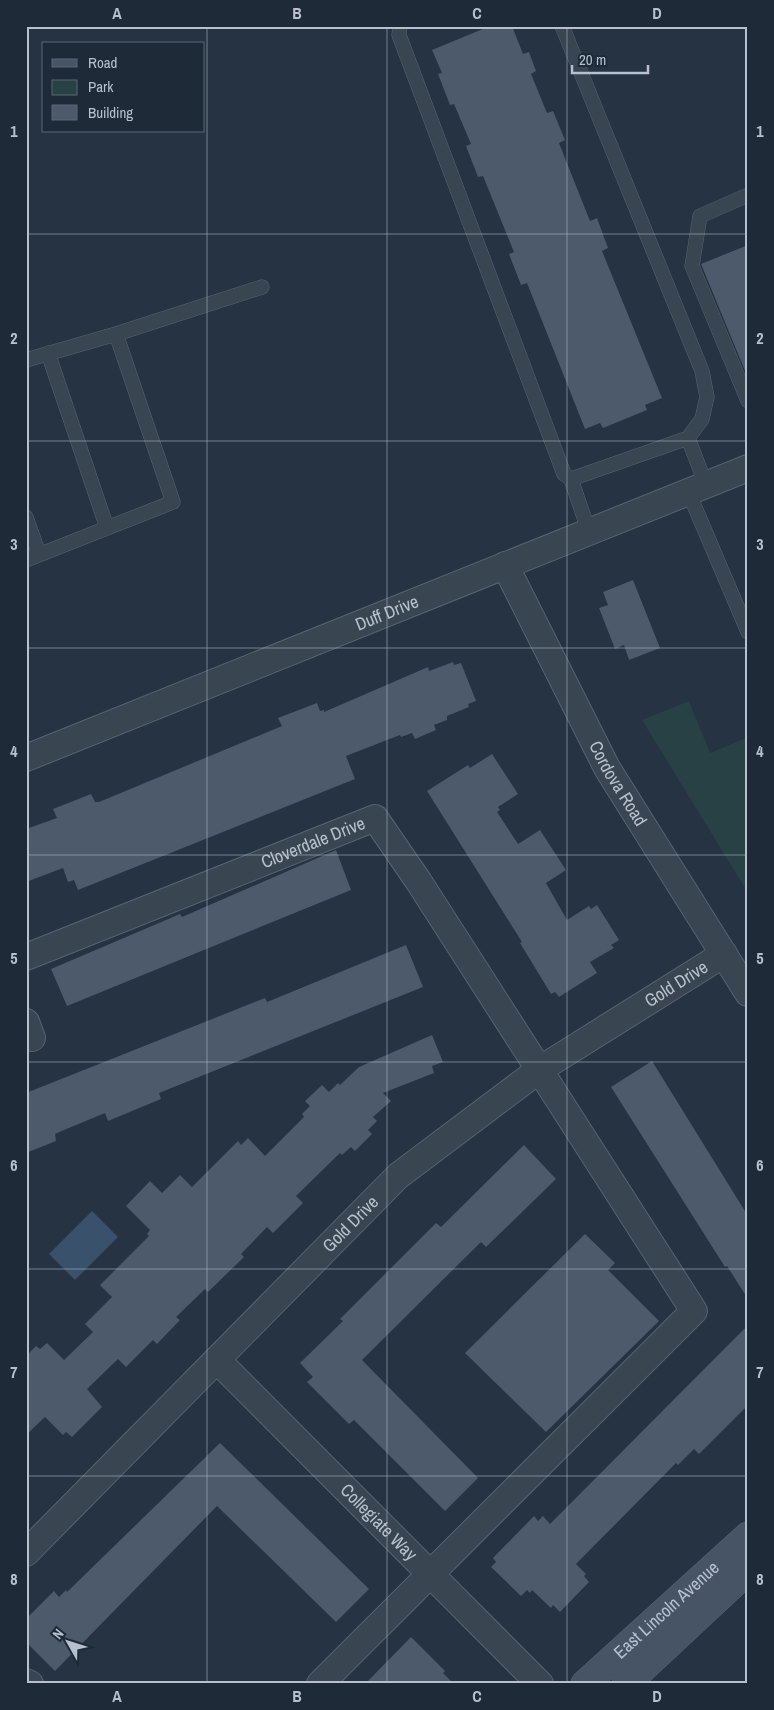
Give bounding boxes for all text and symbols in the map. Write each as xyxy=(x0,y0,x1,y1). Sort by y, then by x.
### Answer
text: A xyxy=(112,2,122,24)
text: B xyxy=(292,2,302,24)
text: C xyxy=(472,2,482,24)
text: D xyxy=(652,2,662,24)
legend xyxy=(42,42,205,132)
scale bar xyxy=(572,42,648,74)
text: 20 m xyxy=(579,49,606,70)
text: Road xyxy=(88,52,117,73)
text: Park xyxy=(88,76,114,97)
text: Building xyxy=(88,102,133,123)
text: 1 xyxy=(10,120,18,142)
text: 1 xyxy=(756,120,764,142)
text: 2 xyxy=(10,327,18,349)
text: 2 xyxy=(756,327,764,349)
text: 3 xyxy=(10,533,18,555)
text: 3 xyxy=(756,533,764,555)
street label: Duff Drive xyxy=(351,589,422,636)
street label: Cordova Road xyxy=(583,736,653,831)
text: 4 xyxy=(10,740,18,762)
text: 4 xyxy=(756,740,764,762)
street label: Cloverdale Drive xyxy=(257,810,369,874)
text: 5 xyxy=(10,947,18,969)
text: 5 xyxy=(756,947,764,969)
street label: Gold Drive xyxy=(639,954,713,1013)
text: 6 xyxy=(10,1154,18,1176)
text: 6 xyxy=(756,1154,764,1176)
street label: Gold Drive xyxy=(316,1190,384,1258)
text: 7 xyxy=(10,1361,18,1383)
text: 7 xyxy=(756,1361,764,1383)
street label: Collegiate Way xyxy=(335,1478,423,1566)
street label: East Lincoln Avenue xyxy=(608,1555,724,1664)
text: 8 xyxy=(10,1568,18,1590)
text: 8 xyxy=(756,1568,764,1590)
north arrow xyxy=(42,1618,92,1668)
text: N xyxy=(48,1625,68,1643)
text: A xyxy=(112,1685,122,1707)
text: B xyxy=(292,1685,302,1707)
text: C xyxy=(472,1685,482,1707)
text: D xyxy=(652,1685,662,1707)

